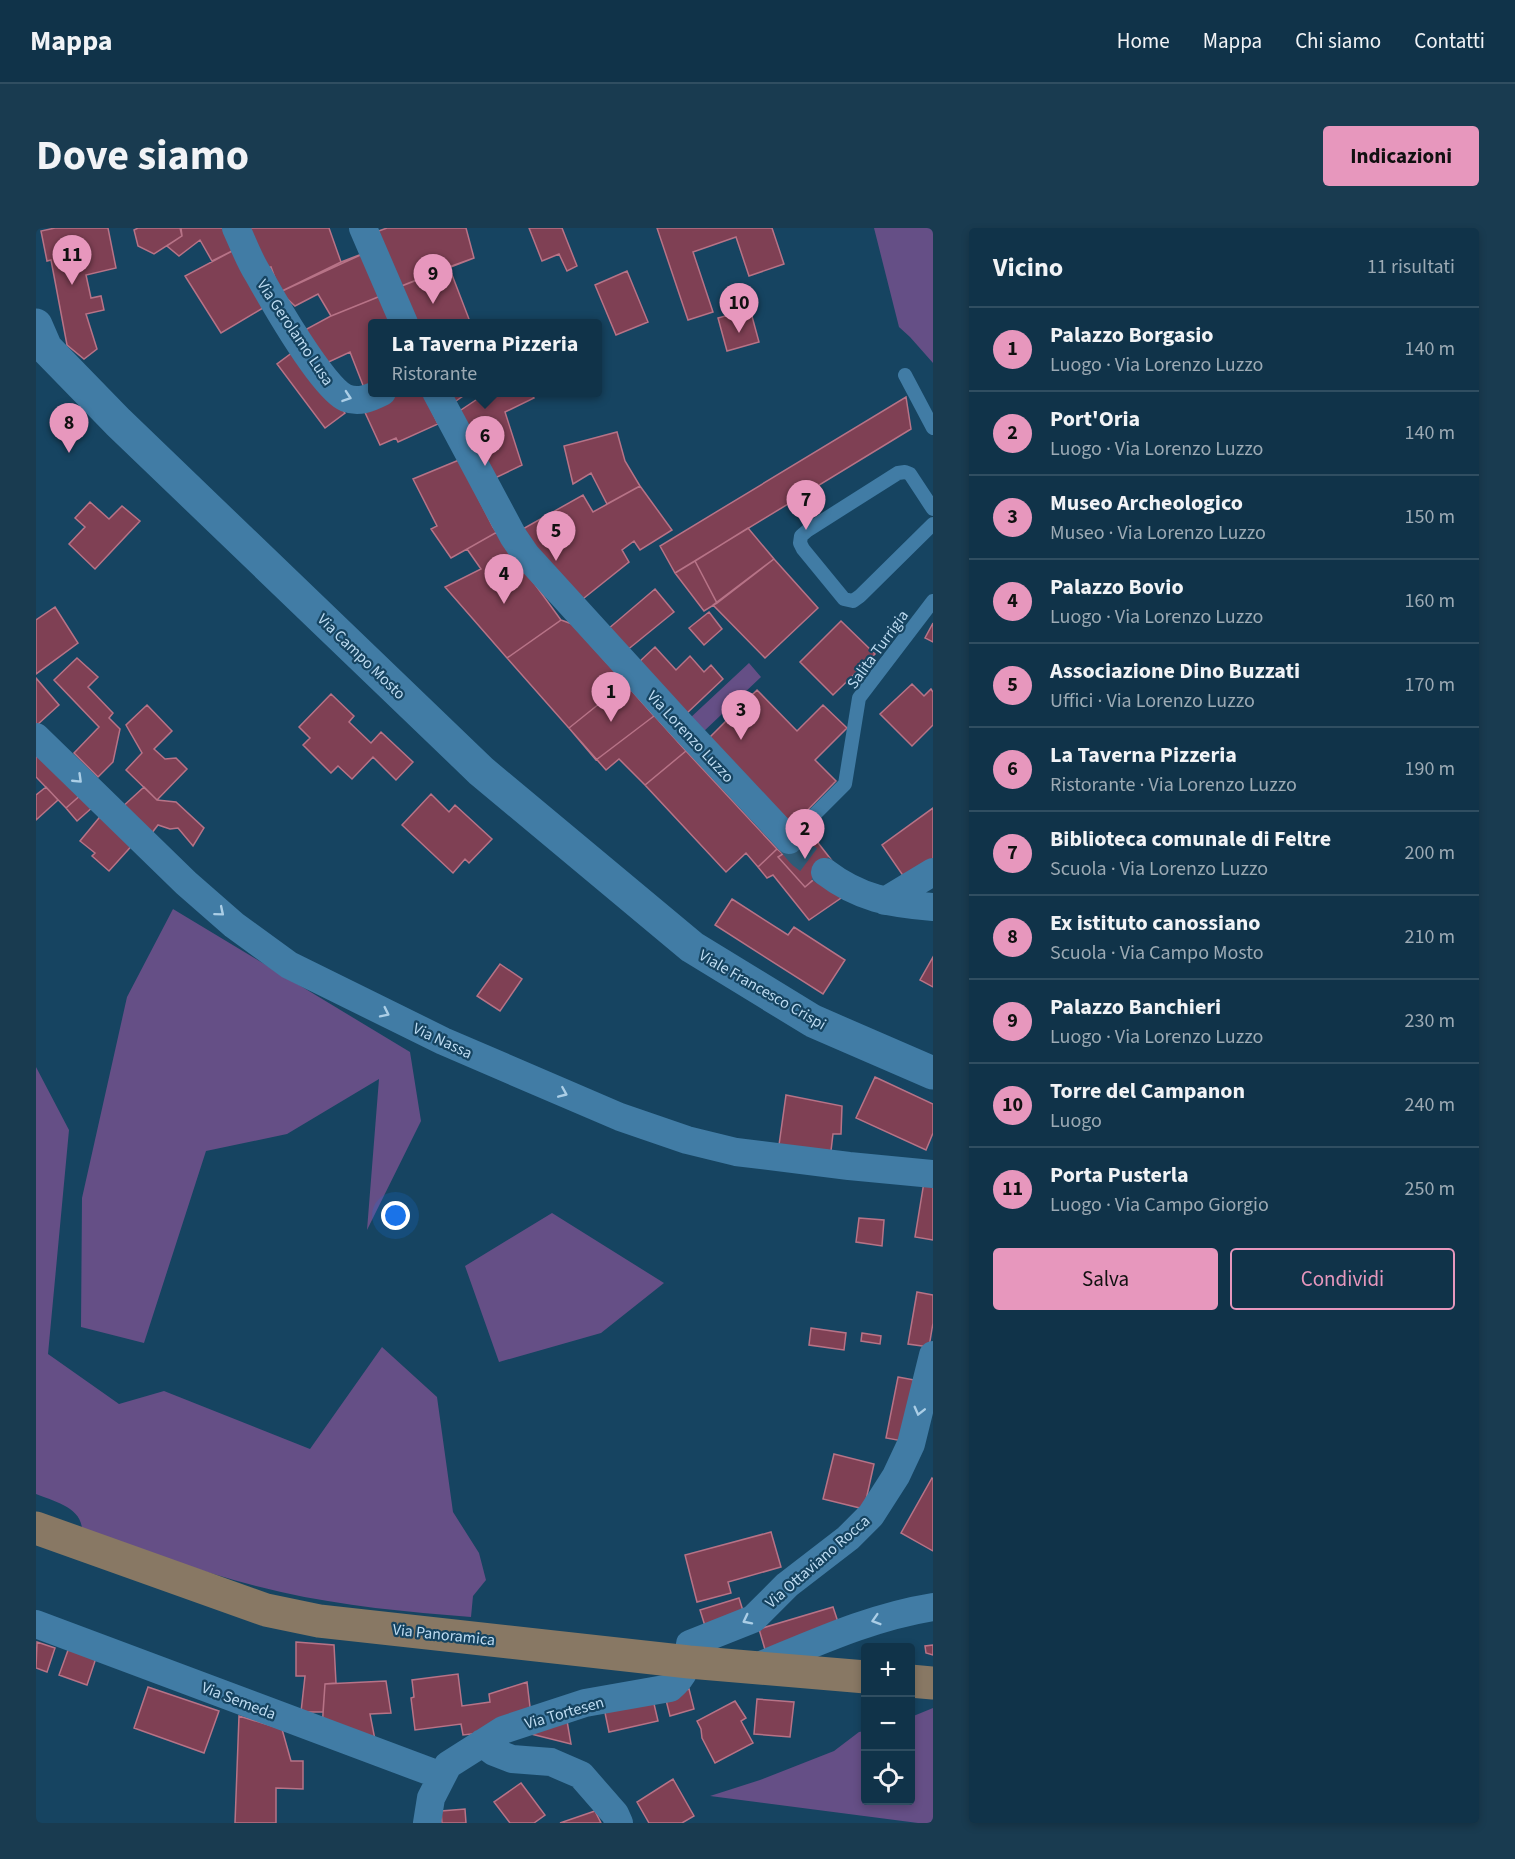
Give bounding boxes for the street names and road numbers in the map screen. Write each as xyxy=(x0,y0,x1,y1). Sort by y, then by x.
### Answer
street label: Via Gerolamo Lusa xyxy=(251,275,339,390)
street label: Salita Turrigia xyxy=(842,606,914,694)
street label: Via Campo Mosto xyxy=(312,609,410,705)
street label: Via Lorenzo Luzzo xyxy=(642,686,739,788)
street label: Viale Francesco Crispi xyxy=(695,944,830,1035)
street label: Via Nassa xyxy=(409,1018,476,1064)
street label: Via Ottaviano Rocca xyxy=(761,1510,875,1613)
street label: Via Panoramica xyxy=(392,1619,496,1651)
street label: Via Semeda xyxy=(198,1677,279,1725)
street label: Via Tortesen xyxy=(522,1691,607,1735)

